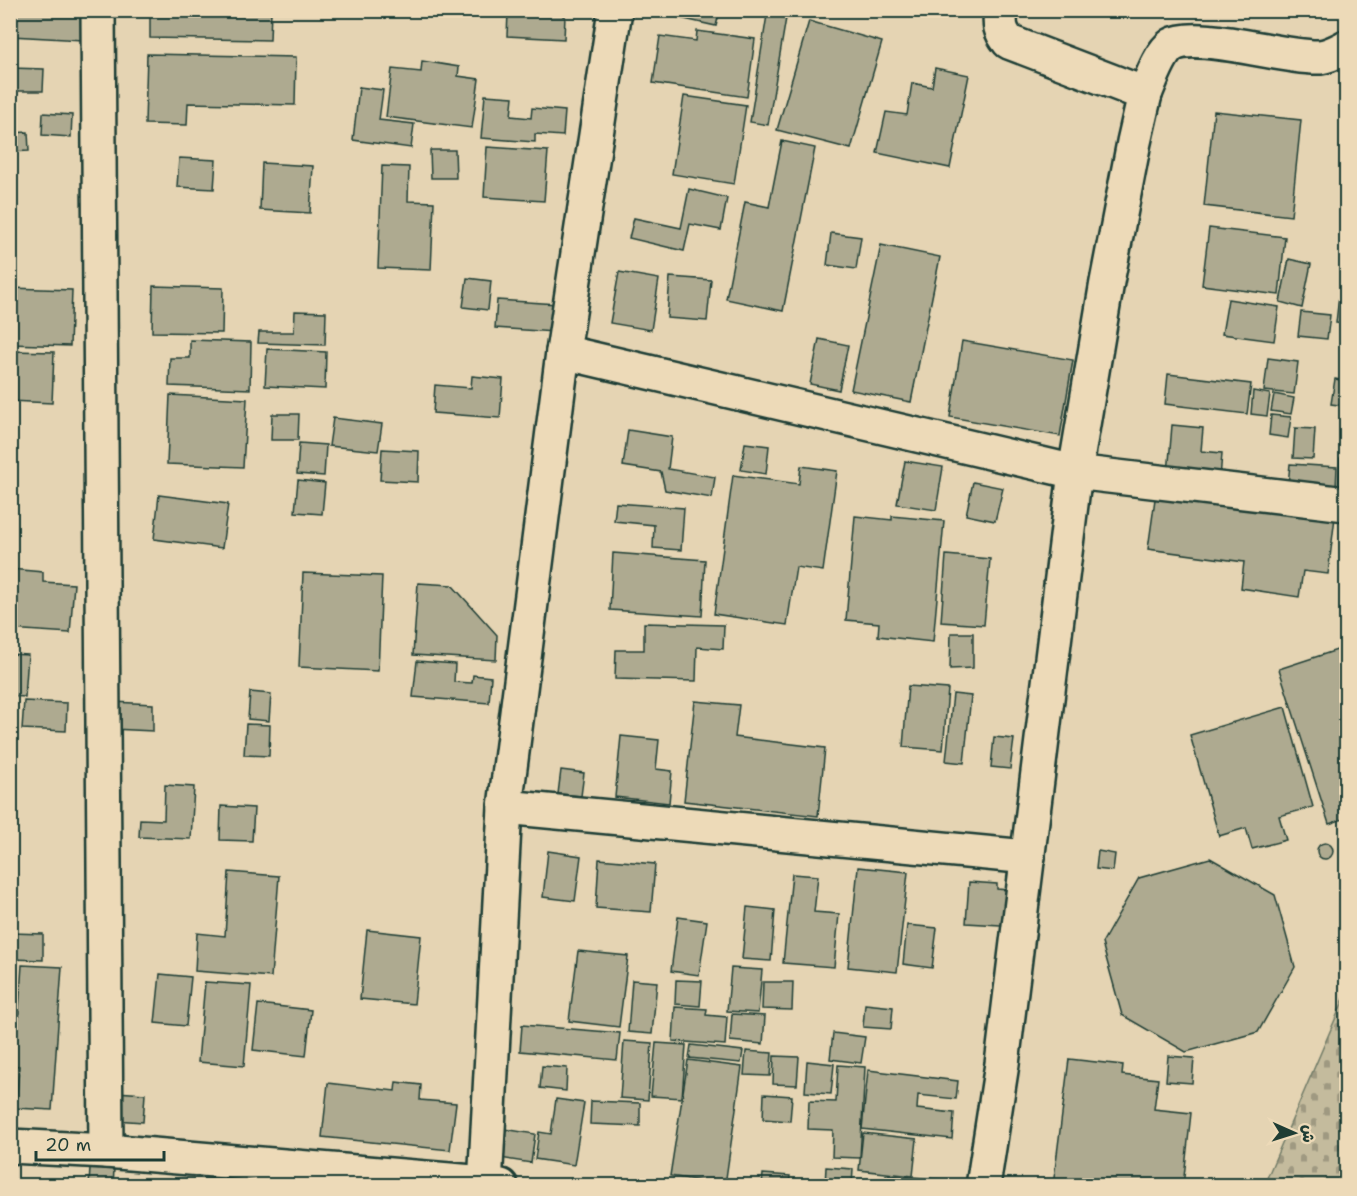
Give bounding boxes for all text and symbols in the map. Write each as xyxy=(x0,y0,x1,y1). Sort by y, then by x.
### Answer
north arrow xyxy=(1264,1103,1324,1163)
scale bar xyxy=(36,1124,164,1162)
text: ش xyxy=(1298,1124,1319,1143)
text: 20 m xyxy=(45,1133,91,1157)

